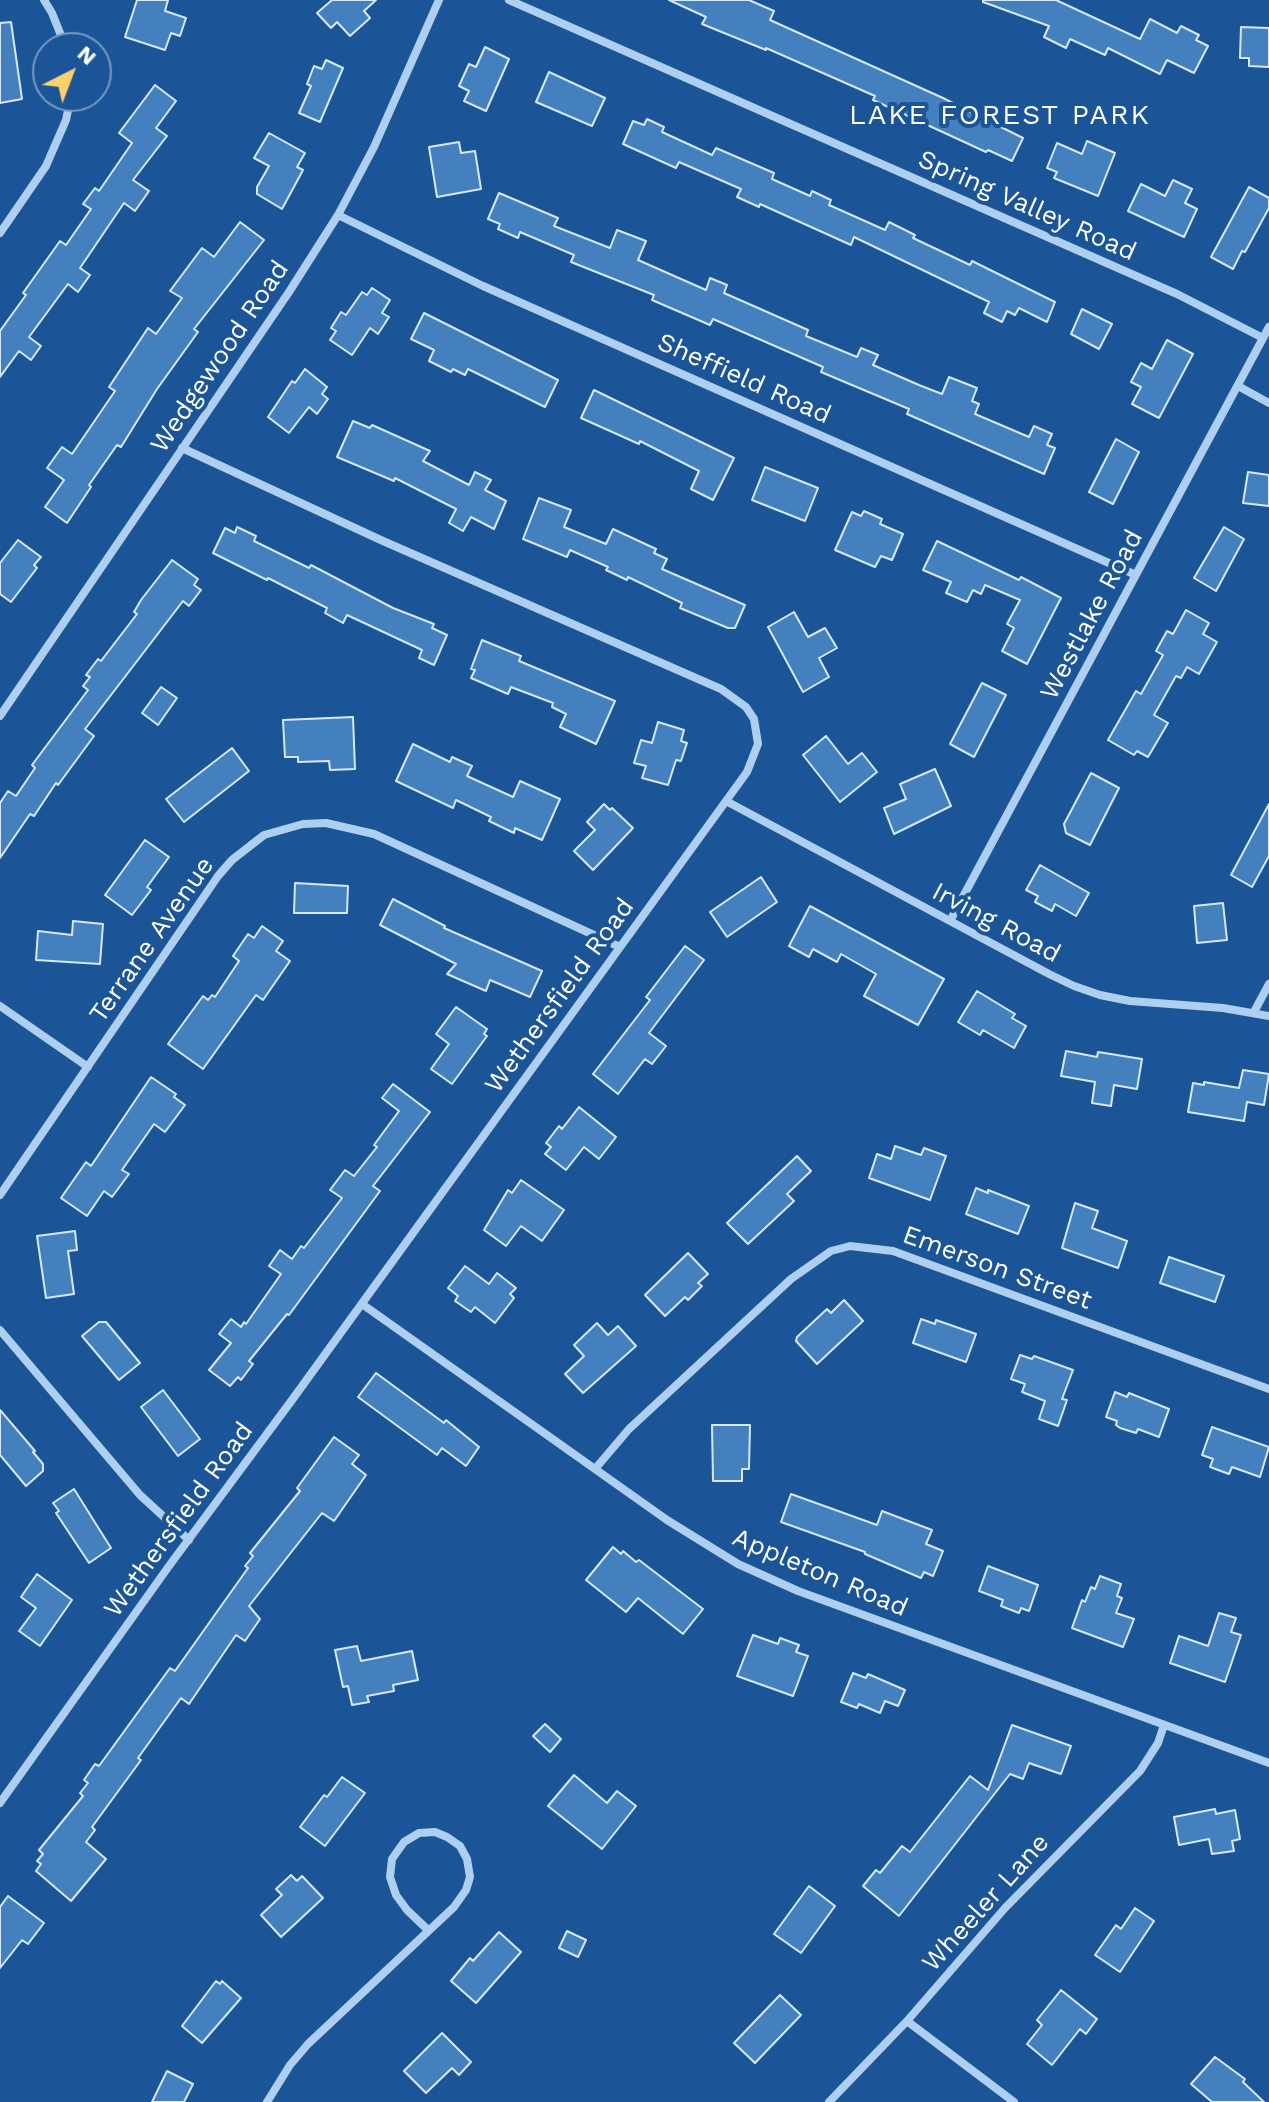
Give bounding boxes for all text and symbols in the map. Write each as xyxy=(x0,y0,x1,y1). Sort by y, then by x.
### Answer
north arrow xyxy=(32,32,112,112)
text: N xyxy=(73,41,101,70)
district label: LAKE FOREST PARK xyxy=(849,99,1151,133)
street label: Spring Valley Road xyxy=(913,144,1141,268)
street label: Wedgewood Road xyxy=(144,255,296,459)
street label: Sheffield Road xyxy=(652,327,836,431)
street label: Westlake Road xyxy=(1034,525,1150,705)
street label: Terrane Avenue xyxy=(83,851,221,1029)
street label: Irving Road xyxy=(926,876,1066,970)
street label: Wethersfield Road xyxy=(479,893,641,1099)
street label: Emerson Street xyxy=(898,1219,1096,1317)
street label: Wethersfield Road xyxy=(98,1417,260,1623)
street label: Appleton Road xyxy=(728,1522,912,1624)
street label: Wheeler Lane xyxy=(916,1828,1056,1978)

